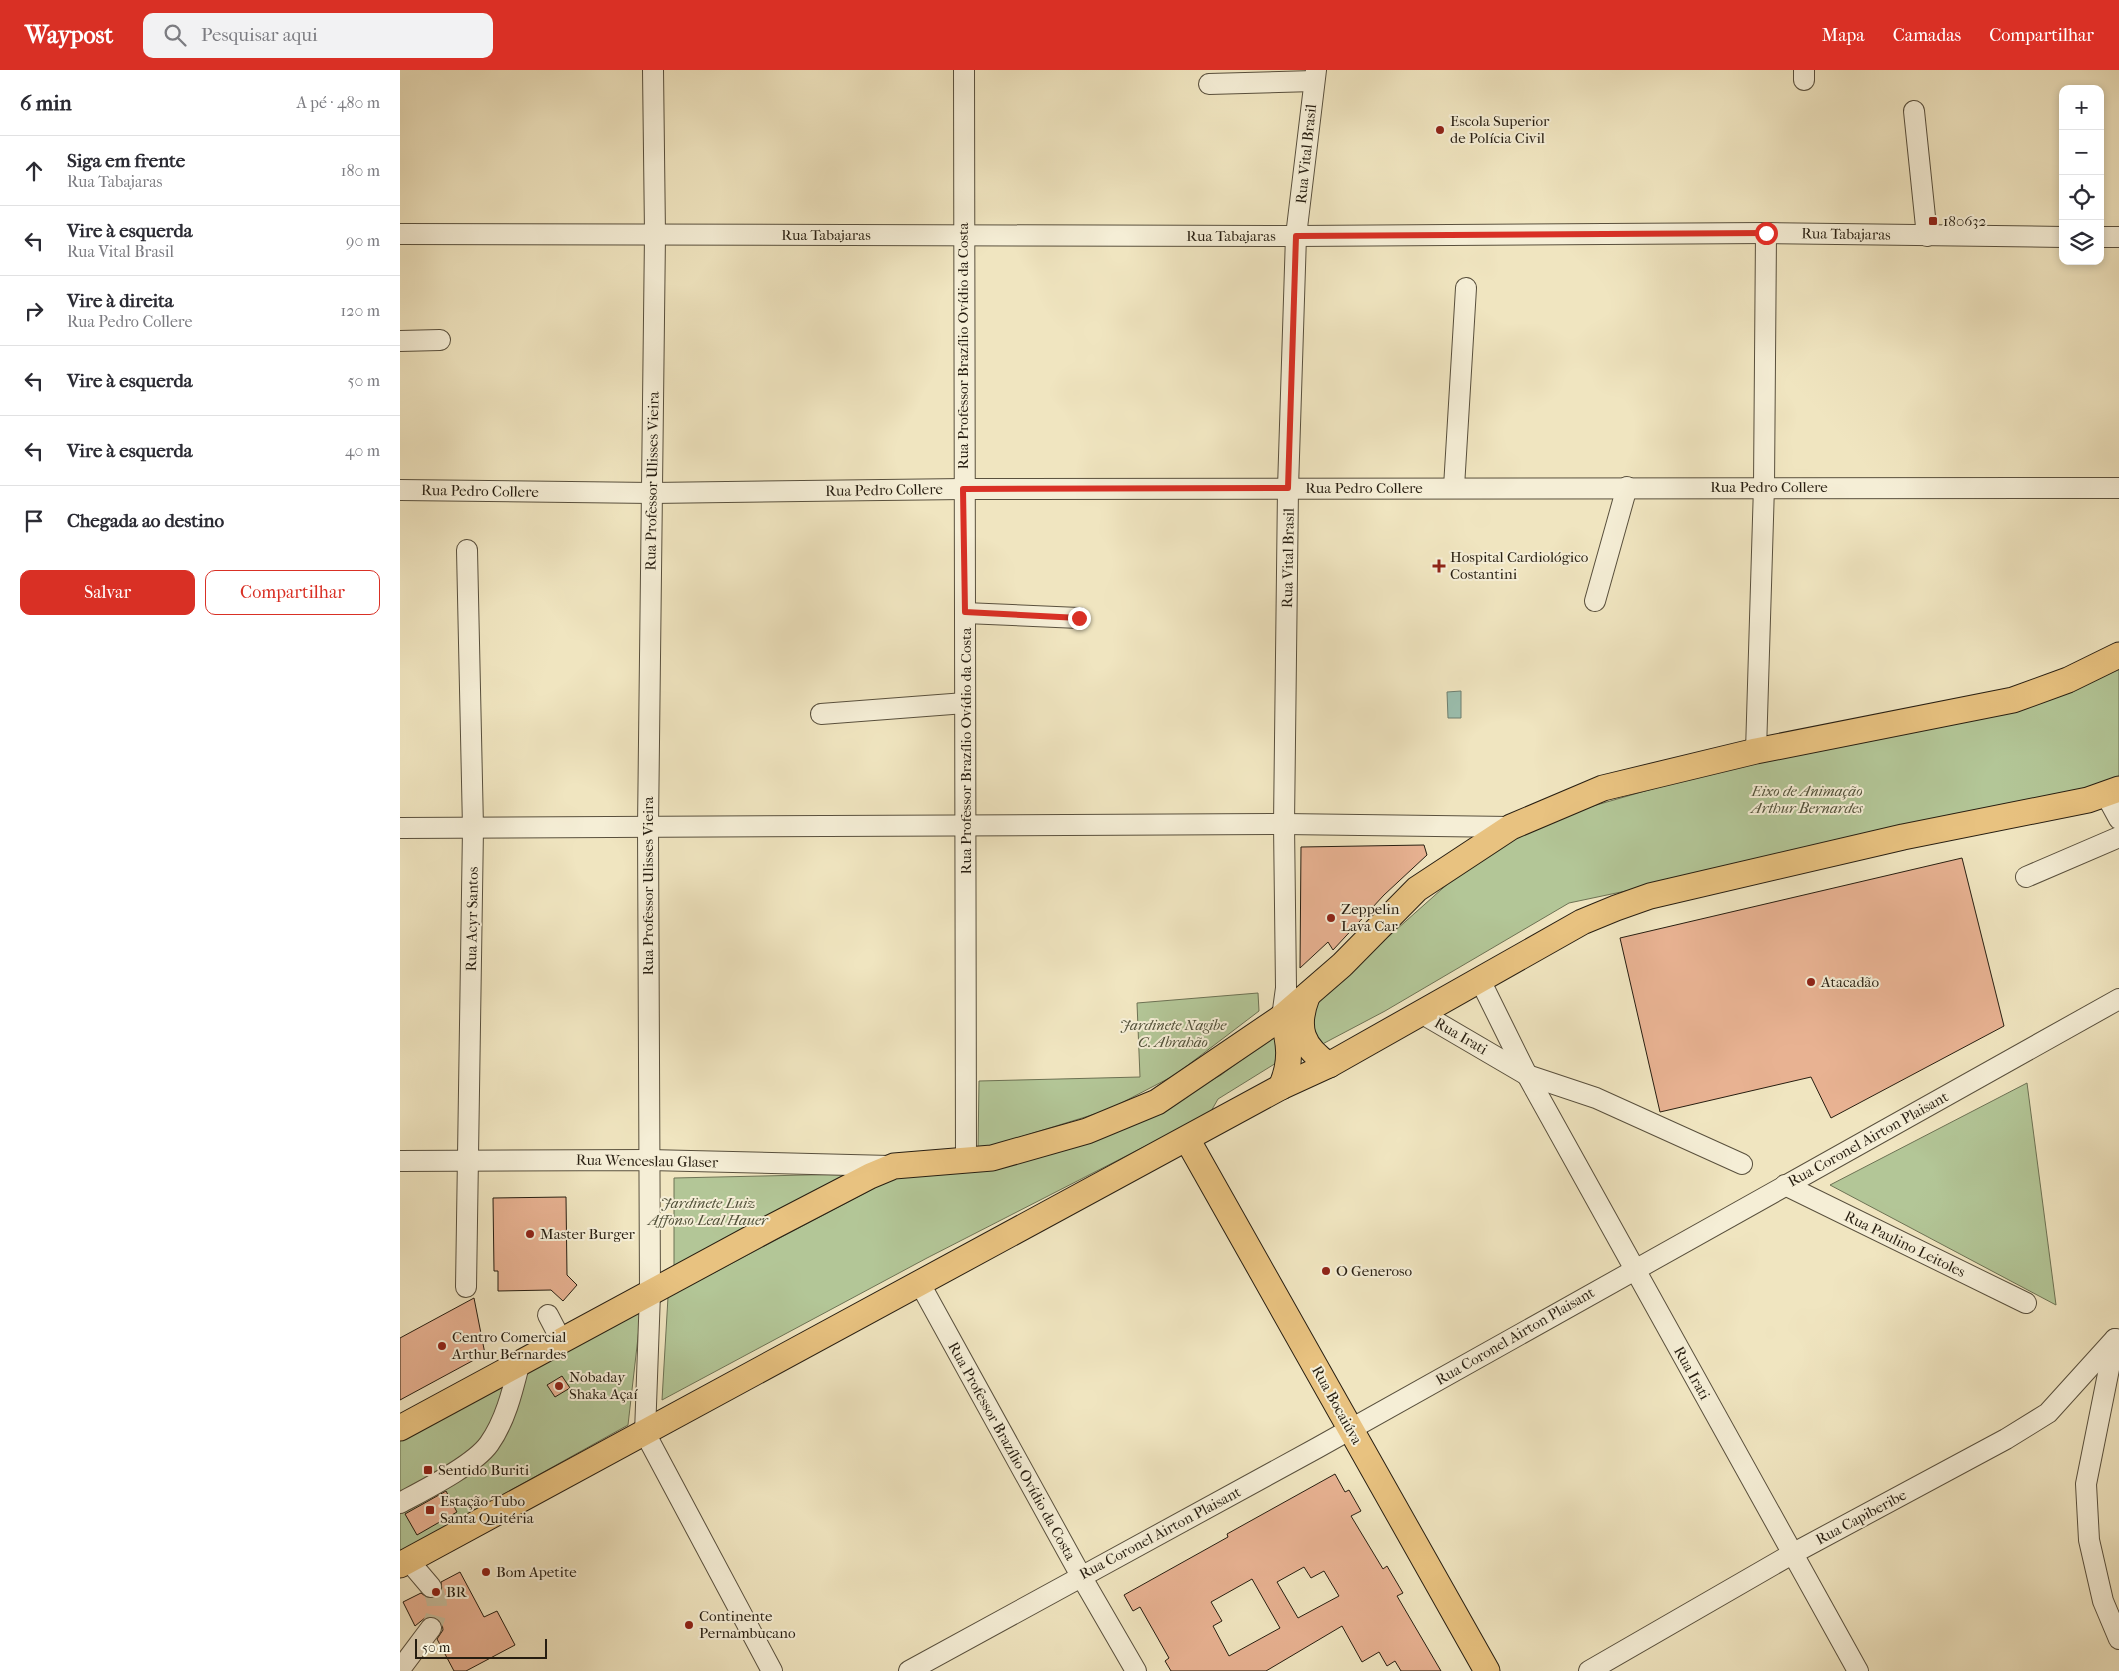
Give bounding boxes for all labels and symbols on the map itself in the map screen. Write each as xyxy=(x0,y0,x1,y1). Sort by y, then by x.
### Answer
street label: Rua Vital Brasil xyxy=(1292,103,1320,205)
place label: Escola Superior de Polícia Civil xyxy=(1450,112,1550,147)
marker: Escola Superior de Polícia Civil xyxy=(1434,124,1446,136)
place label: 180632 xyxy=(1943,212,1986,230)
marker: 180632 xyxy=(1927,215,1939,227)
street label: Rua Professor Brazílio Ovídio da Costa xyxy=(954,222,972,469)
route start xyxy=(1755,222,1778,245)
street label: Rua Tabajaras xyxy=(1801,224,1891,244)
street label: Rua Tabajaras xyxy=(781,226,871,244)
street label: Rua Tabajaras xyxy=(1186,227,1276,245)
street label: Rua Professor Ulisses Vieira xyxy=(641,390,663,571)
street label: Rua Pedro Collere xyxy=(1710,478,1828,496)
street label: Rua Pedro Collere xyxy=(1305,479,1423,497)
street label: Rua Pedro Collere xyxy=(825,480,944,500)
street label: Rua Pedro Collere xyxy=(421,481,540,501)
street label: Rua Vital Brasil xyxy=(1278,508,1298,608)
place label: Hospital Cardiológico Costantini xyxy=(1450,548,1589,583)
marker: Hospital Cardiológico Costantini xyxy=(1432,559,1446,573)
route end xyxy=(1068,607,1091,630)
street label: Rua Professor Brazílio Ovídio da Costa xyxy=(957,627,975,874)
park label: Eixo de Animação Arthur Bernardes xyxy=(1749,782,1863,817)
street label: Rua Professor Ulisses Vieira xyxy=(639,795,657,976)
street label: Rua Acyr Santos xyxy=(462,866,482,972)
place label: Zeppelin Lava Car xyxy=(1341,900,1400,935)
marker: Zeppelin Lava Car xyxy=(1325,912,1337,924)
place label: Atacadão xyxy=(1820,973,1880,991)
marker: Atacadão xyxy=(1805,976,1817,988)
street label: Rua Irati xyxy=(1431,1014,1491,1059)
park label: Jardinete Nagibe C. Abrahão xyxy=(1120,1016,1227,1051)
street label: Rua Coronel Airton Plaisant xyxy=(1785,1087,1952,1191)
street label: Rua Wenceslau Glaser xyxy=(576,1151,719,1171)
park label: Jardinete Luiz Affonso Leal Hauer xyxy=(646,1194,769,1229)
street label: Rua Paulino Leitoles xyxy=(1842,1207,1969,1281)
place label: Master Burger xyxy=(540,1225,636,1243)
marker: Master Burger xyxy=(524,1228,536,1240)
place label: O Generoso xyxy=(1336,1262,1413,1280)
marker: O Generoso xyxy=(1320,1265,1332,1277)
street label: Rua Coronel Airton Plaisant xyxy=(1432,1283,1598,1389)
place label: Centro Comercial Arthur Bernardes xyxy=(451,1328,567,1363)
street label: Rua Professor Brazílio Ovídio da Costa xyxy=(944,1339,1080,1564)
marker: Centro Comercial Arthur Bernardes xyxy=(436,1340,448,1352)
street label: Rua Irati xyxy=(1670,1343,1714,1403)
street label: Rua Bocaiúva xyxy=(1308,1363,1367,1448)
place label: Nobaday Shaka Açaí xyxy=(569,1368,638,1403)
marker: Nobaday Shaka Açaí xyxy=(553,1380,565,1392)
place label: Sentido Buriti xyxy=(438,1461,530,1479)
marker: Sentido Buriti xyxy=(422,1464,434,1476)
street label: Rua Coronel Airton Plaisant xyxy=(1076,1482,1244,1583)
street label: Rua Capiberibe xyxy=(1813,1485,1910,1548)
place label: Estação Tubo Santa Quitéria xyxy=(440,1492,535,1527)
marker: Estação Tubo Santa Quitéria xyxy=(424,1504,436,1516)
place label: Bom Apetite xyxy=(496,1563,577,1581)
marker: Bom Apetite xyxy=(480,1566,492,1578)
place label: BR xyxy=(446,1583,468,1601)
marker: BR xyxy=(430,1586,442,1598)
place label: Continente Pernambucano xyxy=(699,1607,796,1642)
marker: Continente Pernambucano xyxy=(683,1619,695,1631)
scale bar xyxy=(415,1636,548,1659)

